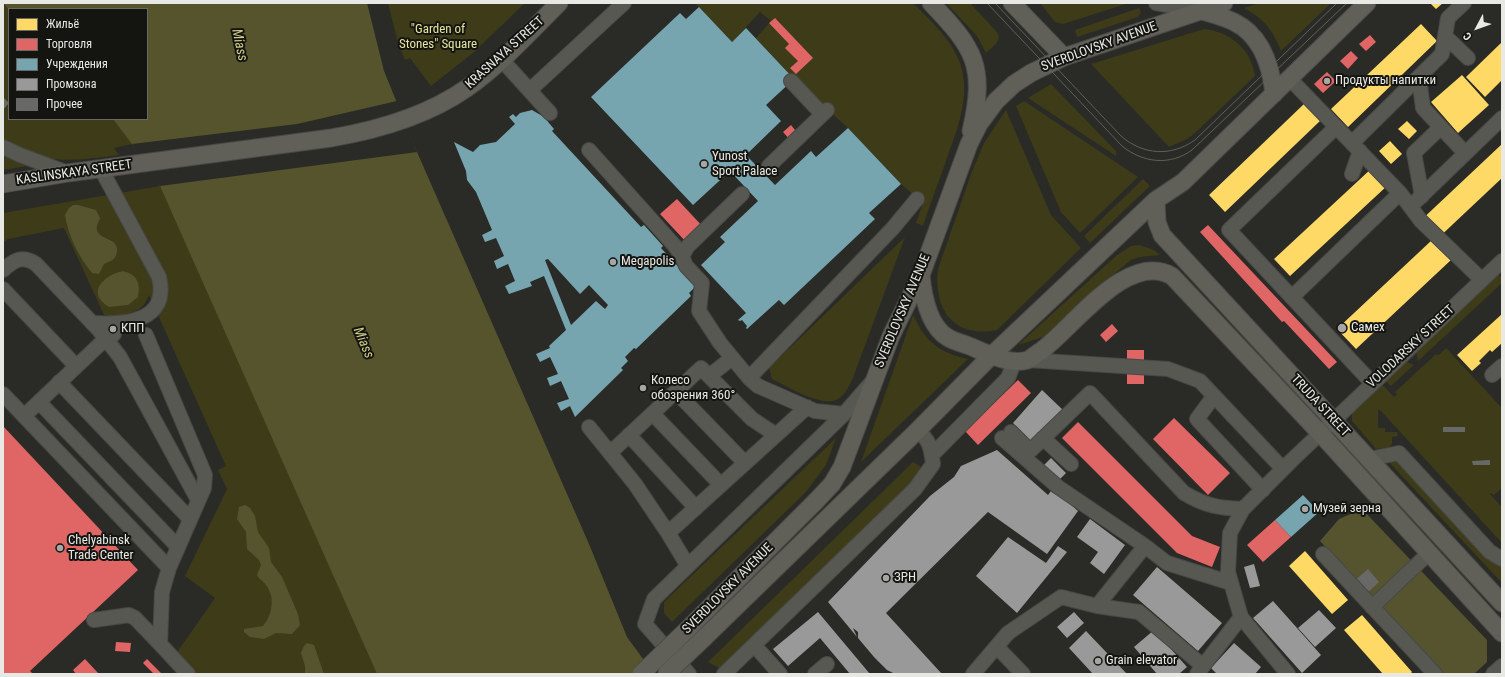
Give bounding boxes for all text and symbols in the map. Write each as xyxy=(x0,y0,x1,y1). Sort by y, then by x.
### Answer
legend xyxy=(8,8,148,120)
north arrow xyxy=(1457,8,1497,48)
street label: KRASNAYA STREET xyxy=(463,14,547,92)
text: Жильё xyxy=(46,17,79,31)
street label: SVERDLOVSKY AVENUE xyxy=(1039,19,1159,75)
park label: "Garden of Stones" Square xyxy=(399,22,477,53)
water label: Miass xyxy=(227,27,251,63)
text: С xyxy=(1461,30,1475,43)
text: Торговля xyxy=(46,37,92,51)
text: Учреждения xyxy=(46,57,108,71)
place label: Продукты напитки xyxy=(1335,73,1436,89)
marker: Продукты напитки xyxy=(1322,76,1332,86)
text: Промзона xyxy=(46,77,96,91)
text: Прочее xyxy=(46,97,82,111)
place label: Yunost Sport Palace xyxy=(712,149,777,180)
street label: KASLINSKAYA STREET xyxy=(15,157,133,189)
marker: Yunost Sport Palace xyxy=(699,159,709,169)
street label: SVERDLOVSKY AVENUE xyxy=(872,252,934,370)
place label: Megapolis xyxy=(621,254,674,270)
marker: Megapolis xyxy=(608,257,618,267)
street label: VOLODARSKY STREET xyxy=(1364,302,1458,392)
place label: Самех xyxy=(1351,320,1385,336)
place label: КПП xyxy=(121,321,144,337)
marker: Самех xyxy=(1336,322,1348,334)
marker: КПП xyxy=(108,324,118,334)
water label: Miass xyxy=(349,325,377,361)
street label: TRUDA STREET xyxy=(1287,372,1353,440)
place label: Колесо обозрения 360° xyxy=(651,373,735,404)
marker: Колесо обозрения 360° xyxy=(638,383,648,393)
place label: Музей зерна xyxy=(1313,501,1381,517)
marker: Музей зерна xyxy=(1300,504,1310,514)
place label: Chelyabinsk Trade Center xyxy=(68,533,133,564)
street label: SVERDLOVSKY AVENUE xyxy=(679,540,777,638)
marker: Chelyabinsk Trade Center xyxy=(55,543,65,553)
place label: ЗРН xyxy=(894,570,916,586)
marker: ЗРН xyxy=(881,573,891,583)
place label: Grain elevator xyxy=(1106,653,1177,669)
marker: Grain elevator xyxy=(1093,656,1103,666)

